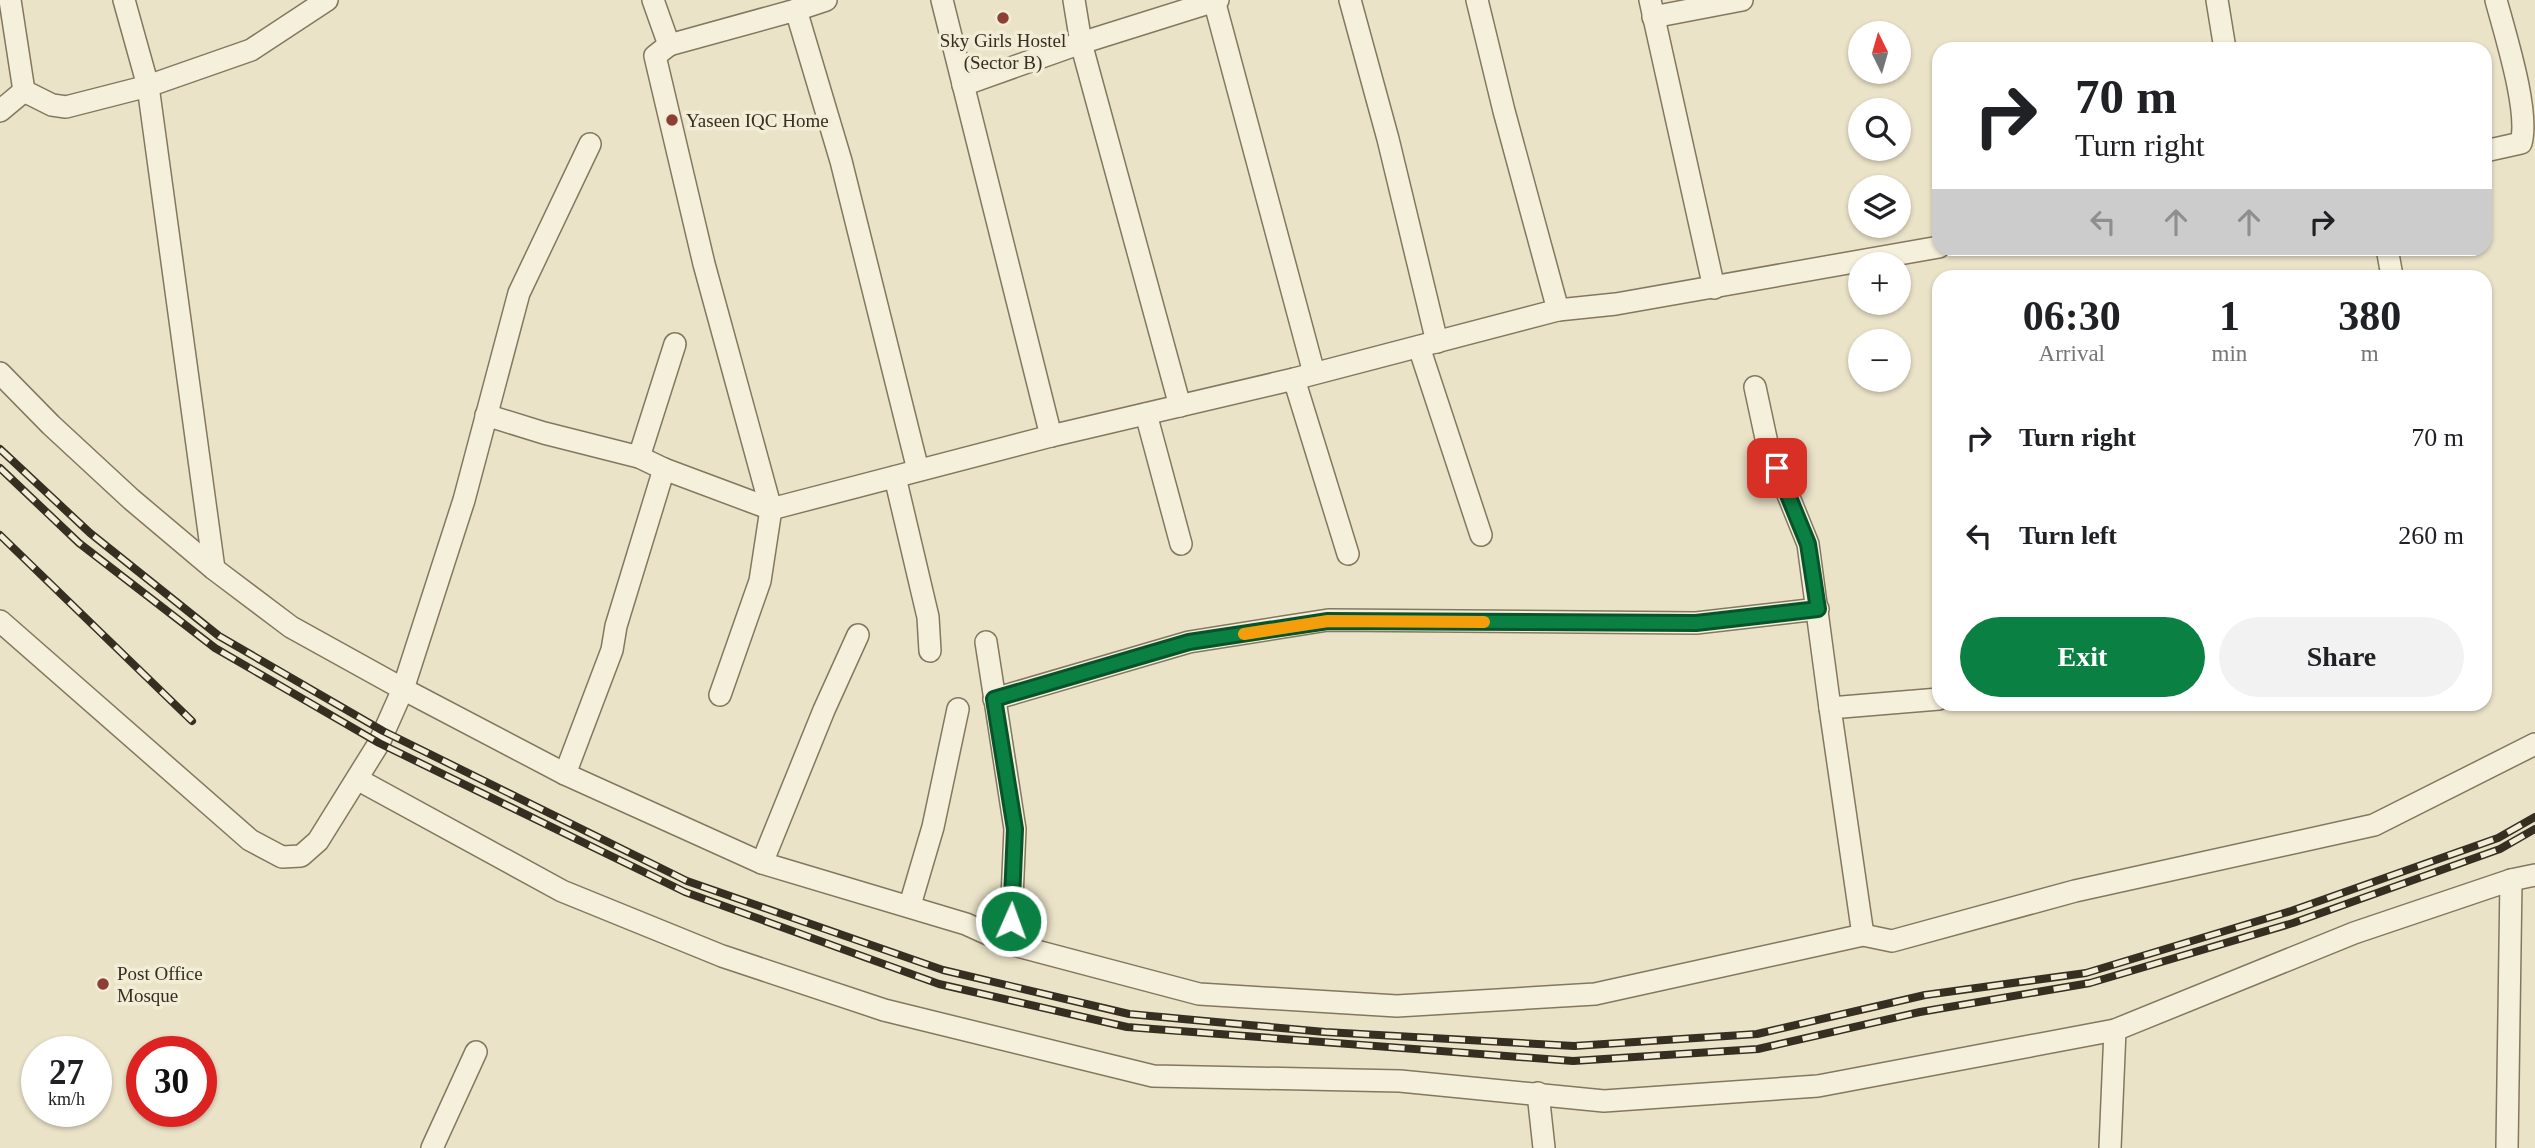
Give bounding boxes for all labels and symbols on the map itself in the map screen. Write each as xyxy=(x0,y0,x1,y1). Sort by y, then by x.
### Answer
marker: Sky Girls Hostel (Sector B) xyxy=(995,10,1011,26)
north arrow xyxy=(1848,21,1911,84)
place label: Sky Girls Hostel (Sector B) xyxy=(940,30,1066,74)
place label: Yaseen IQC Home xyxy=(686,110,829,131)
marker: Yaseen IQC Home xyxy=(664,112,680,128)
pin xyxy=(1747,438,1807,498)
position arrow xyxy=(974,884,1048,958)
place label: Post Office Mosque xyxy=(117,963,203,1006)
marker: Post Office Mosque xyxy=(95,976,111,992)
speed limit sign: 30 xyxy=(126,1036,217,1127)

